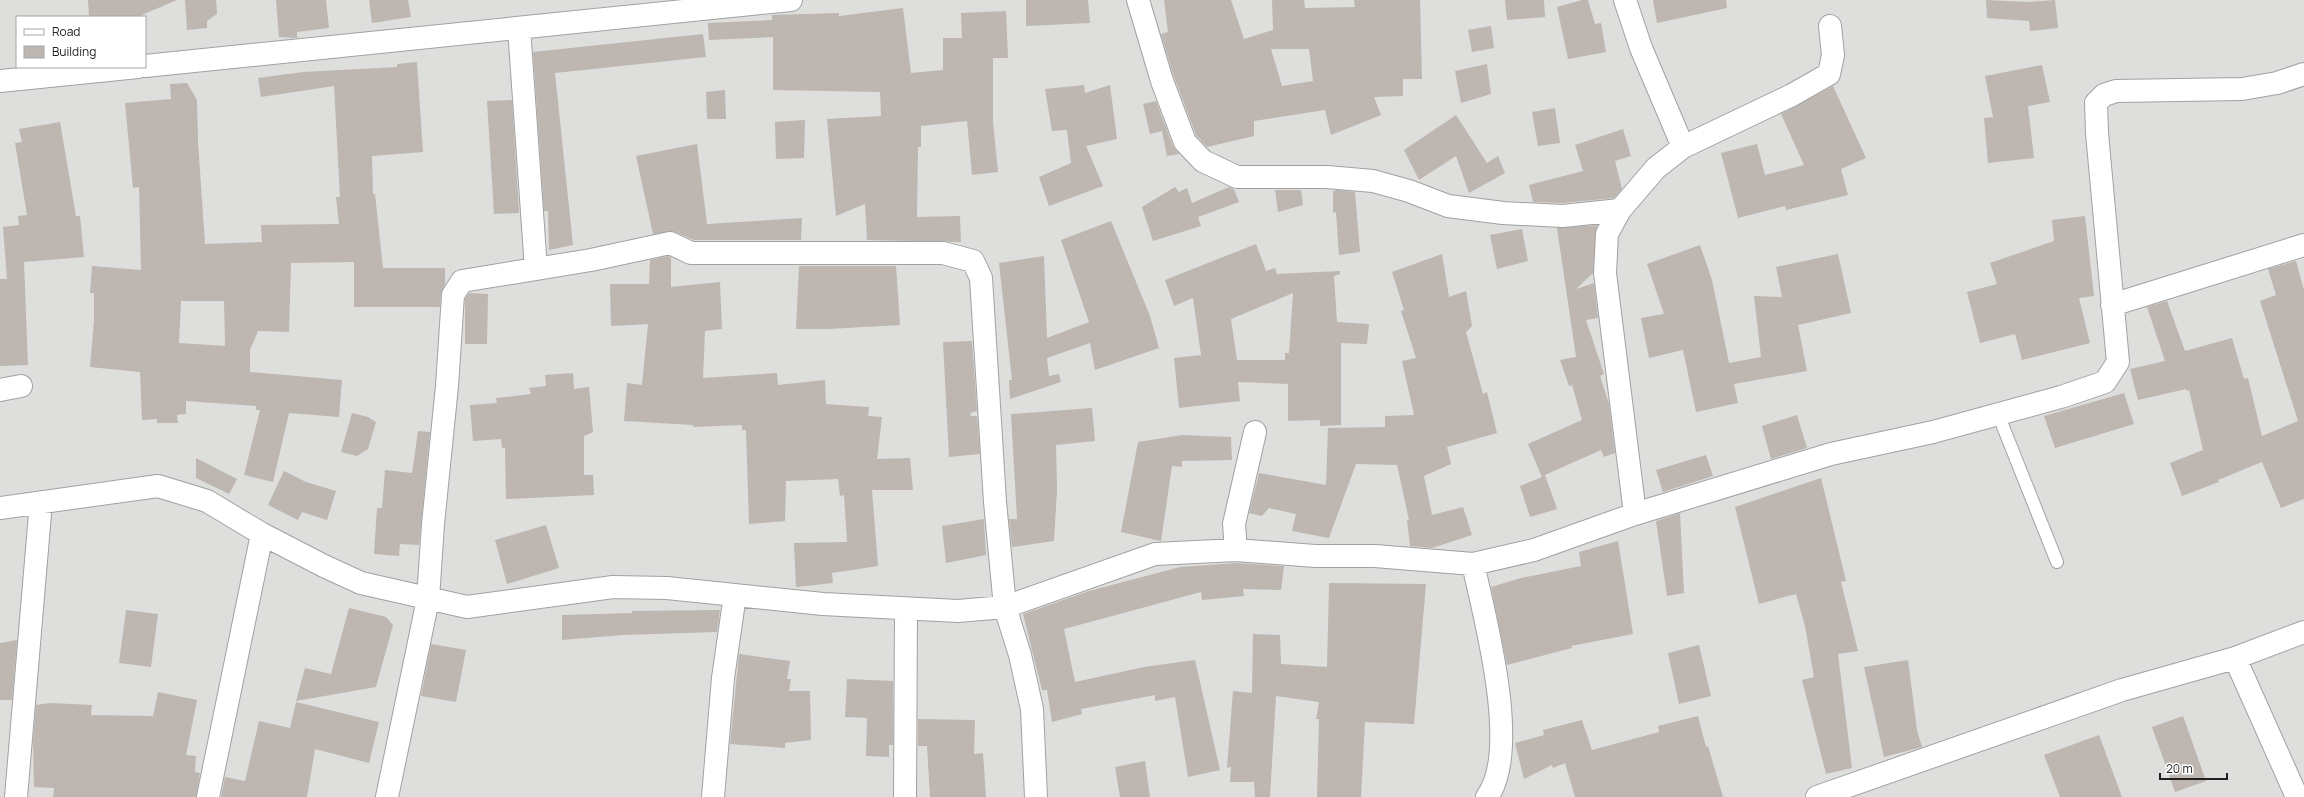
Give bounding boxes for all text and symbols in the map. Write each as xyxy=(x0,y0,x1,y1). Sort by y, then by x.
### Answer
legend xyxy=(16,16,146,68)
text: Road xyxy=(52,23,80,40)
text: Building xyxy=(52,43,96,60)
scale bar xyxy=(2160,755,2227,781)
text: 20 m xyxy=(2166,760,2193,777)

